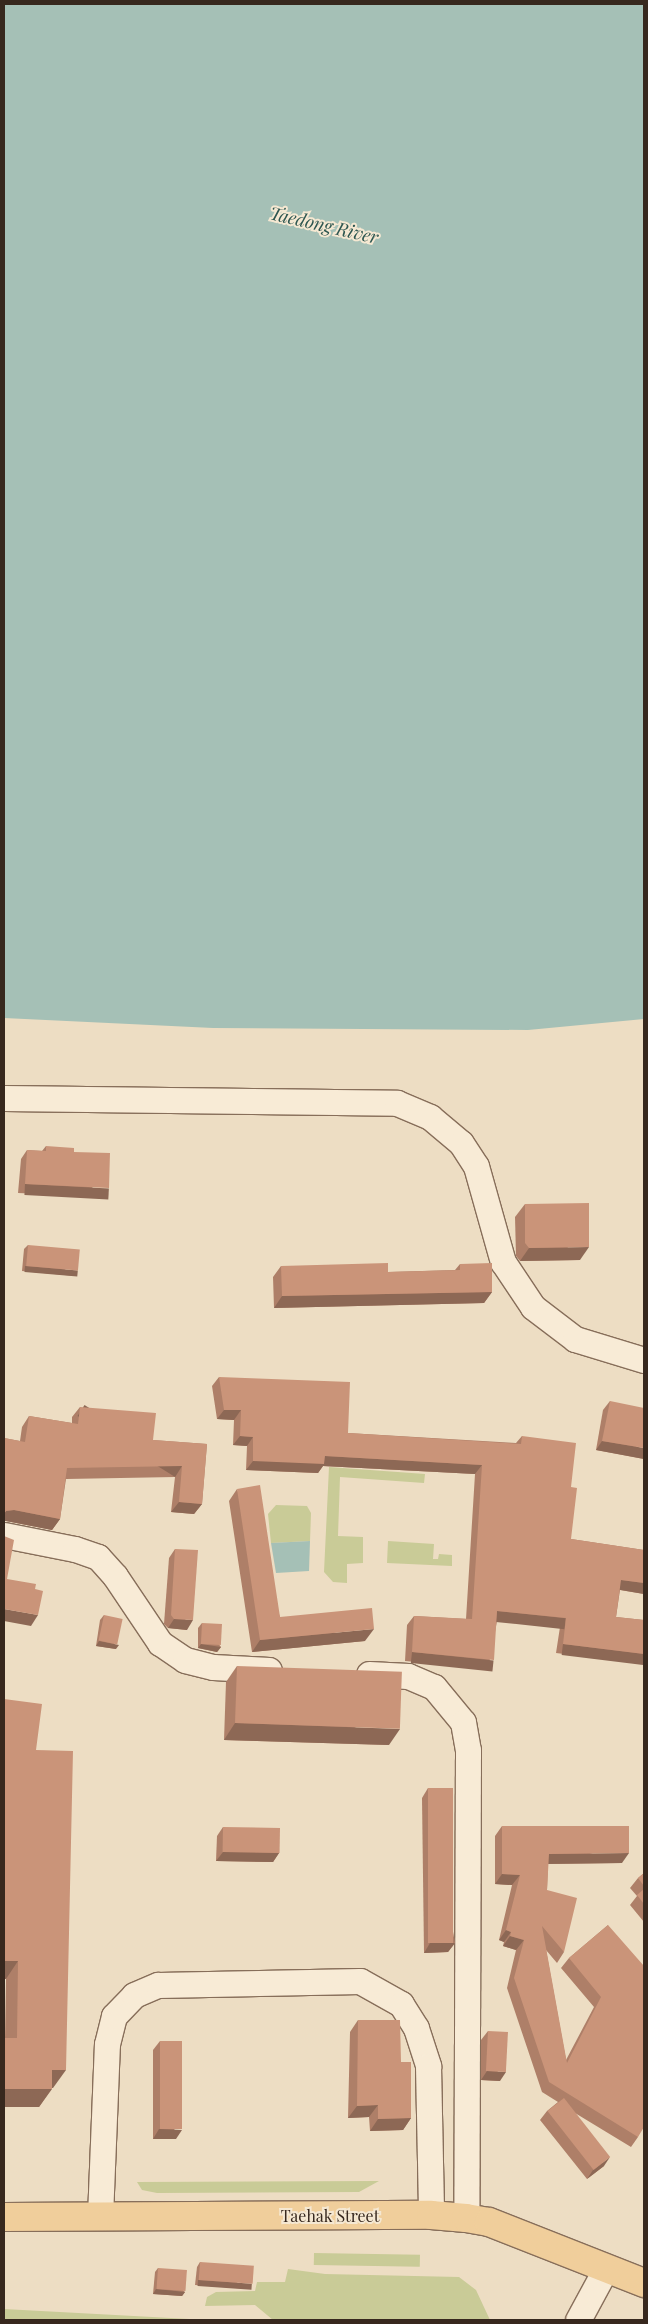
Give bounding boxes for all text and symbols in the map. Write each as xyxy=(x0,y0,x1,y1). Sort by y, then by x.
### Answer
water label: Taedong River xyxy=(268,202,380,248)
street label: Taehak Street xyxy=(281,2206,379,2226)

